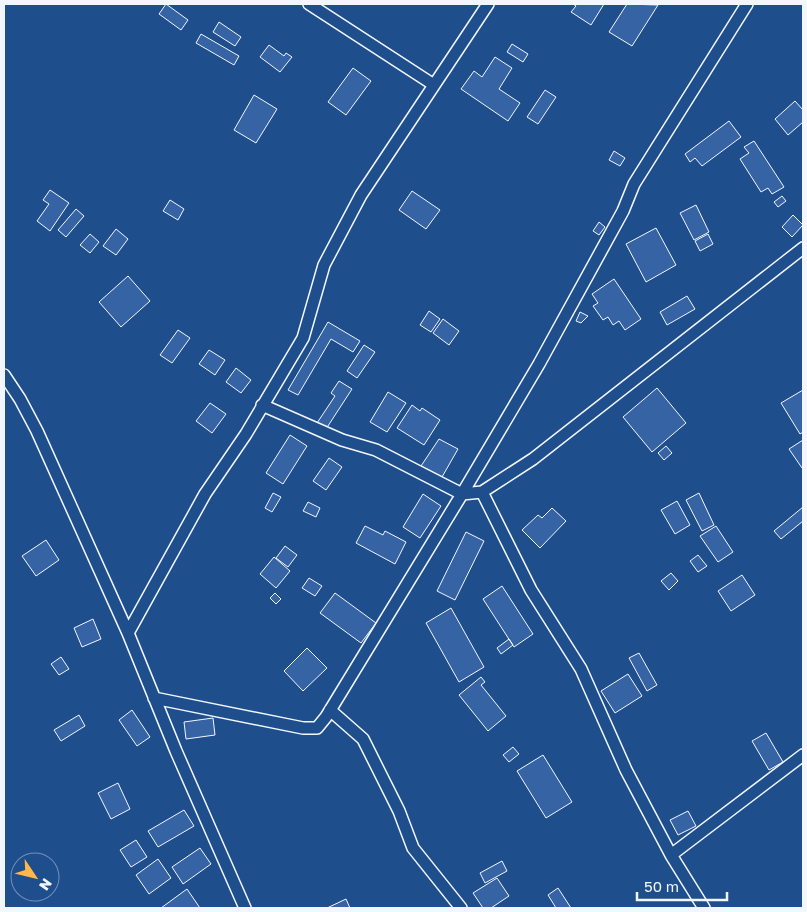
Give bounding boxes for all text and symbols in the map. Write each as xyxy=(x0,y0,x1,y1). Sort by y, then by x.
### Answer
north arrow xyxy=(10,852,60,902)
scale bar xyxy=(637,870,727,902)
text: N xyxy=(36,876,56,894)
text: 50 m xyxy=(644,877,679,895)

